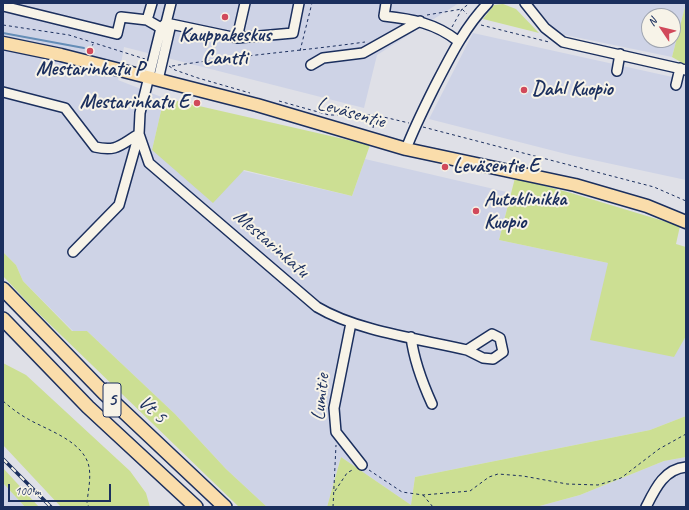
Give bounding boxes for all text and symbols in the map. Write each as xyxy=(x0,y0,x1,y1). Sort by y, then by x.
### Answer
north arrow xyxy=(641,8,681,48)
marker: Kauppakeskus Cantti xyxy=(220,12,230,22)
text: N xyxy=(644,15,660,28)
place label: Kauppakeskus Cantti xyxy=(179,24,271,71)
marker: Mestarinkatu P xyxy=(85,46,95,56)
place label: Mestarinkatu P xyxy=(36,58,144,82)
place label: Dahl Kuopio xyxy=(532,78,613,102)
marker: Dahl Kuopio xyxy=(519,85,529,95)
place label: Mestarinkatu E xyxy=(80,91,189,115)
street label: Leväsentie xyxy=(314,92,388,134)
marker: Mestarinkatu E xyxy=(192,98,202,108)
place label: Leväsentie E xyxy=(453,155,539,179)
marker: Leväsentie E xyxy=(440,162,450,172)
place label: Autoklinikka Kuopio xyxy=(484,188,566,235)
street label: Mestarinkatu xyxy=(228,205,314,283)
marker: Autoklinikka Kuopio xyxy=(471,206,481,216)
street label: Lumitie xyxy=(307,372,335,422)
road number: 5 xyxy=(103,383,121,417)
street label: Vt 5 xyxy=(133,391,171,429)
scale bar xyxy=(10,476,113,502)
text: 100 m xyxy=(15,483,41,499)

